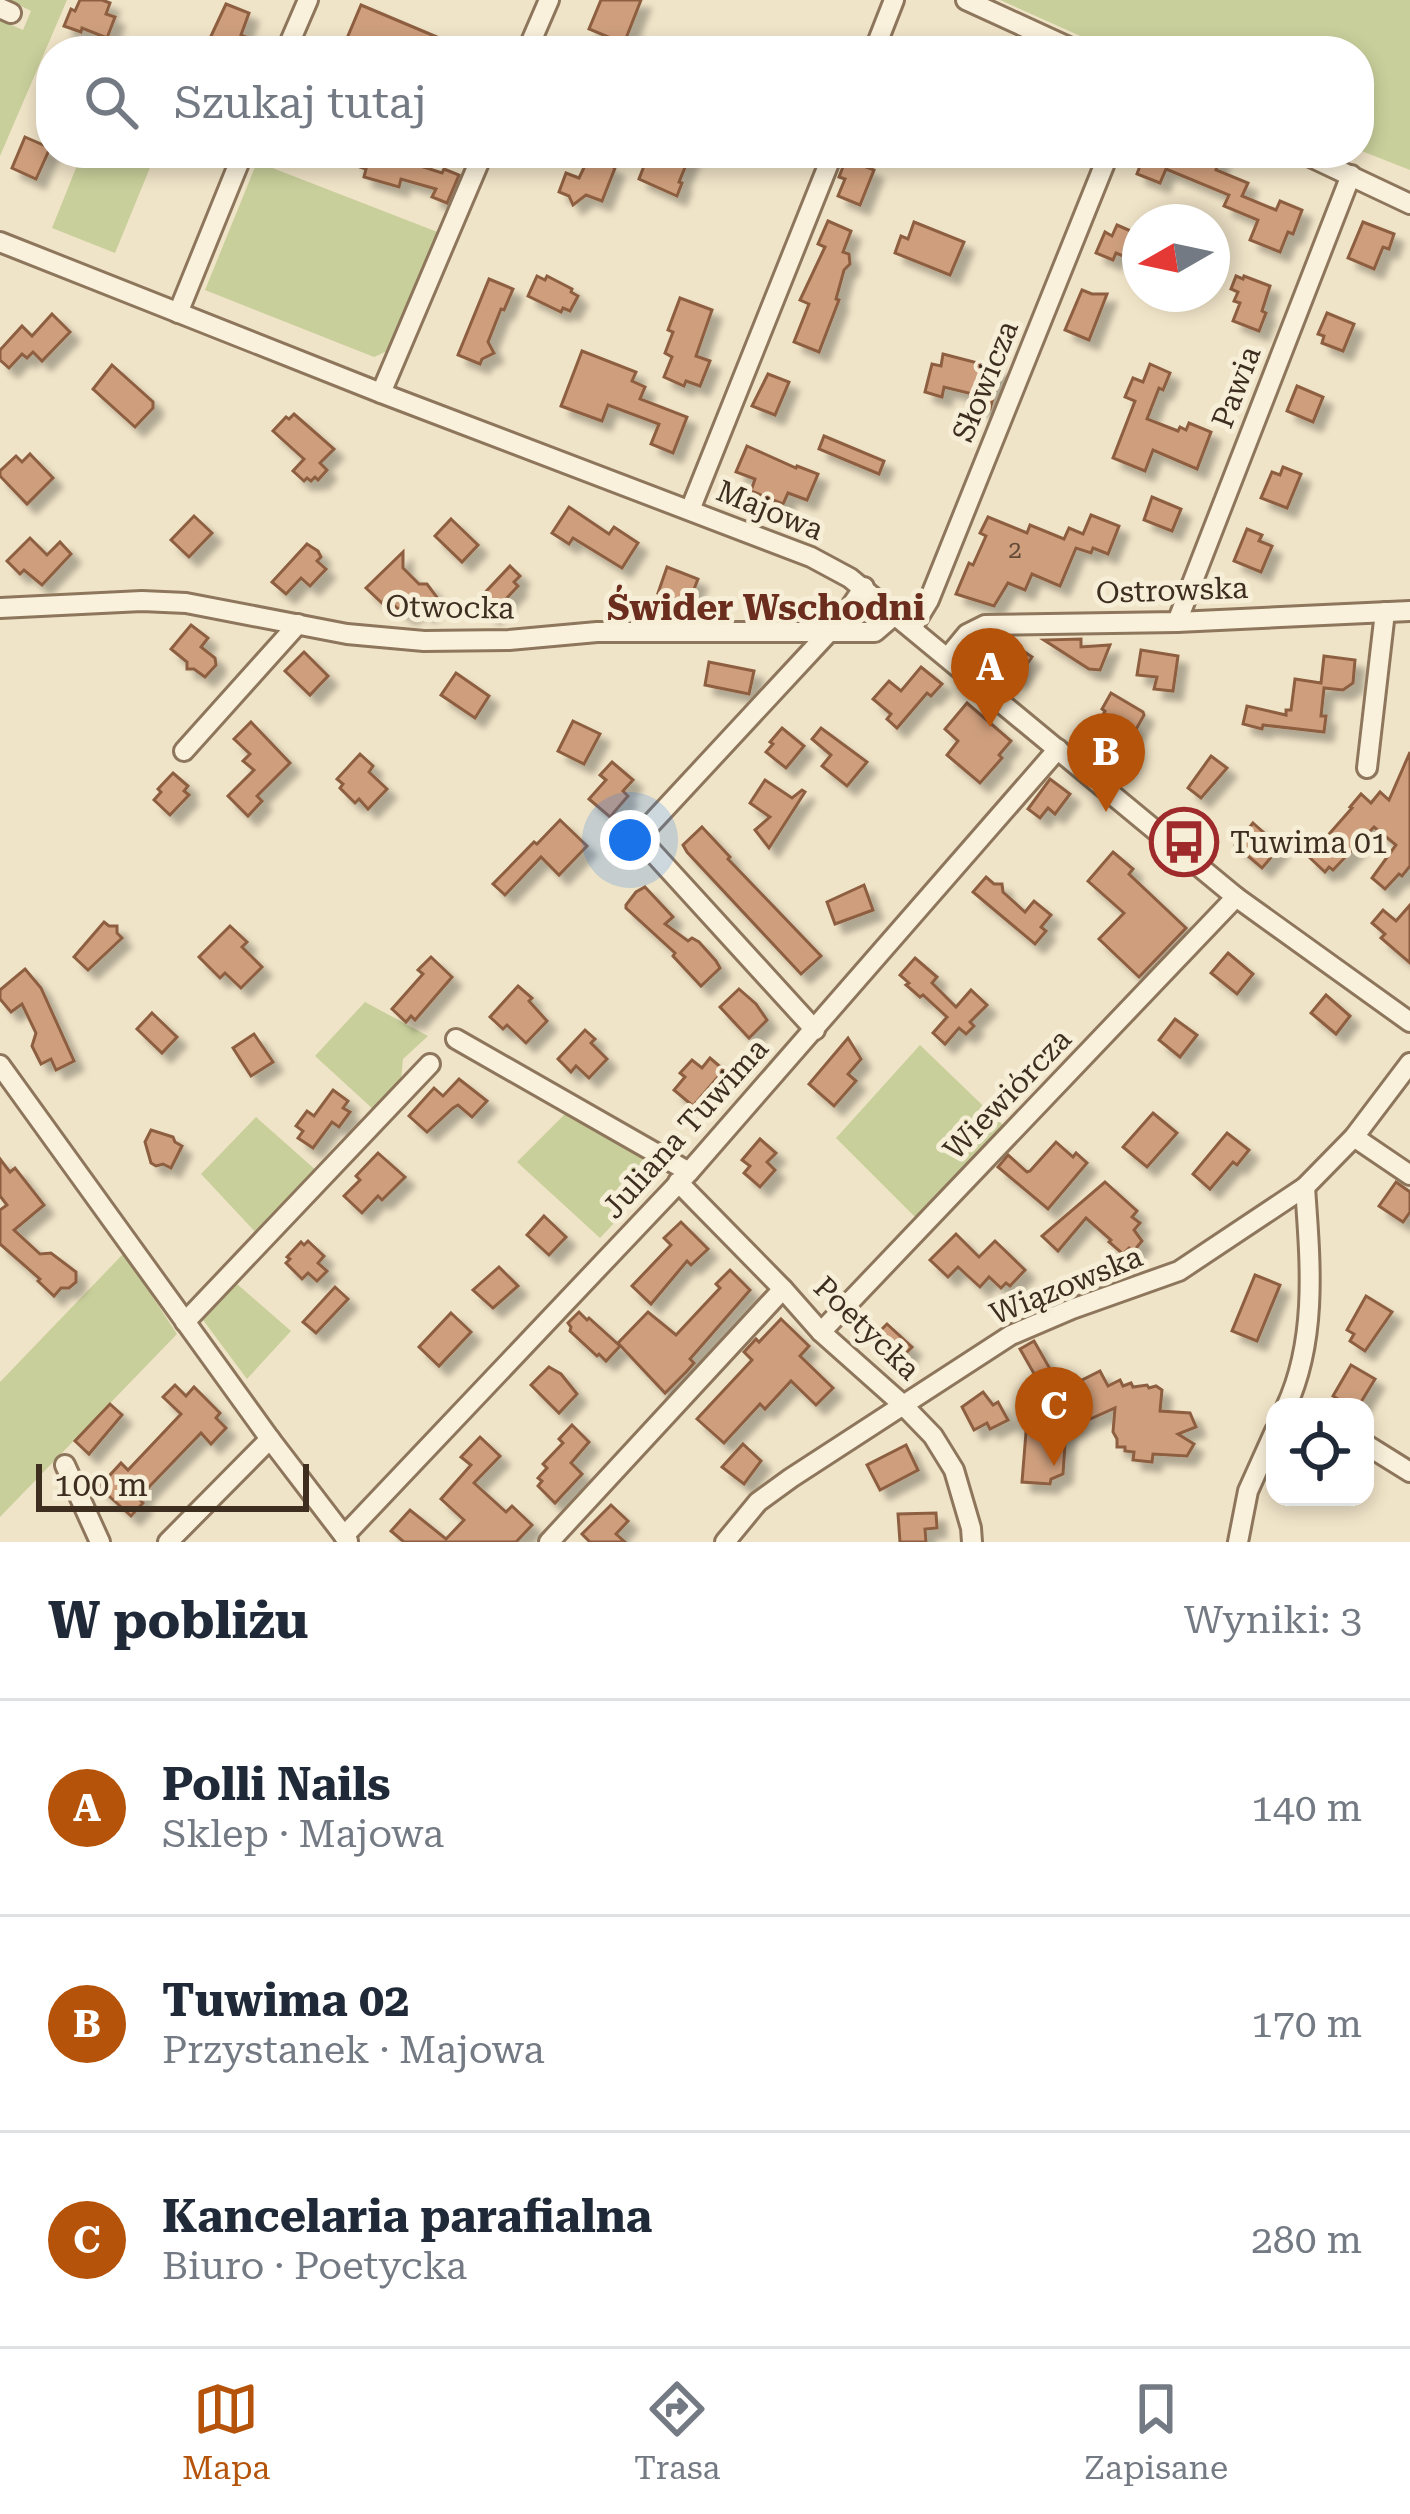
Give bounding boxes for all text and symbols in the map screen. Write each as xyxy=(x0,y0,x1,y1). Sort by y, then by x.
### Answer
search box xyxy=(36,36,1374,168)
icon: search xyxy=(78,69,144,135)
text: Szukaj tutaj xyxy=(174,76,427,129)
north arrow xyxy=(1122,204,1230,312)
street label: Słowicza xyxy=(945,315,1025,447)
street label: Pawia xyxy=(1204,341,1268,433)
street label: Majowa xyxy=(712,473,828,547)
house number: 2 xyxy=(1008,536,1022,564)
street label: Ostrowska xyxy=(1095,570,1249,610)
district label: Świder Wschodni xyxy=(607,584,925,629)
street label: Otwocka xyxy=(385,588,515,626)
pin: A xyxy=(951,628,1029,727)
pin: B xyxy=(1067,713,1145,812)
bus stop icon: Tuwima 01 xyxy=(1149,807,1219,877)
your location xyxy=(600,810,660,870)
place label: Tuwima 01 xyxy=(1230,825,1388,860)
street label: Wiewiórcza xyxy=(936,1021,1078,1167)
street label: Juliana Tuwima xyxy=(595,1031,775,1225)
street label: Wiązowska xyxy=(985,1239,1147,1331)
street label: Poetycka xyxy=(807,1269,927,1387)
pin: C xyxy=(1015,1367,1093,1466)
map controls xyxy=(1266,1398,1374,1506)
button: locate xyxy=(1266,1398,1374,1506)
scale bar xyxy=(36,1458,309,1511)
text: 100 m xyxy=(54,1465,148,1504)
text: W pobliżu xyxy=(48,1591,308,1650)
text: Wyniki: 3 xyxy=(1184,1597,1362,1643)
text: Polli Nails xyxy=(162,1758,391,1811)
text: A xyxy=(73,1785,101,1831)
text: 140 m xyxy=(1251,1785,1362,1831)
text: Sklep · Majowa xyxy=(162,1811,444,1857)
text: Tuwima 02 xyxy=(162,1974,410,2027)
text: B xyxy=(73,2001,101,2047)
text: 170 m xyxy=(1251,2001,1362,2047)
text: Przystanek · Majowa xyxy=(162,2027,545,2073)
text: Kancelaria parafialna xyxy=(162,2190,652,2243)
text: C xyxy=(73,2217,101,2263)
text: 280 m xyxy=(1251,2217,1362,2263)
text: Biuro · Poetycka xyxy=(162,2243,467,2289)
tab: Mapa xyxy=(182,2376,270,2487)
tab: Trasa xyxy=(634,2376,720,2487)
tab: Zapisane xyxy=(1084,2376,1228,2487)

